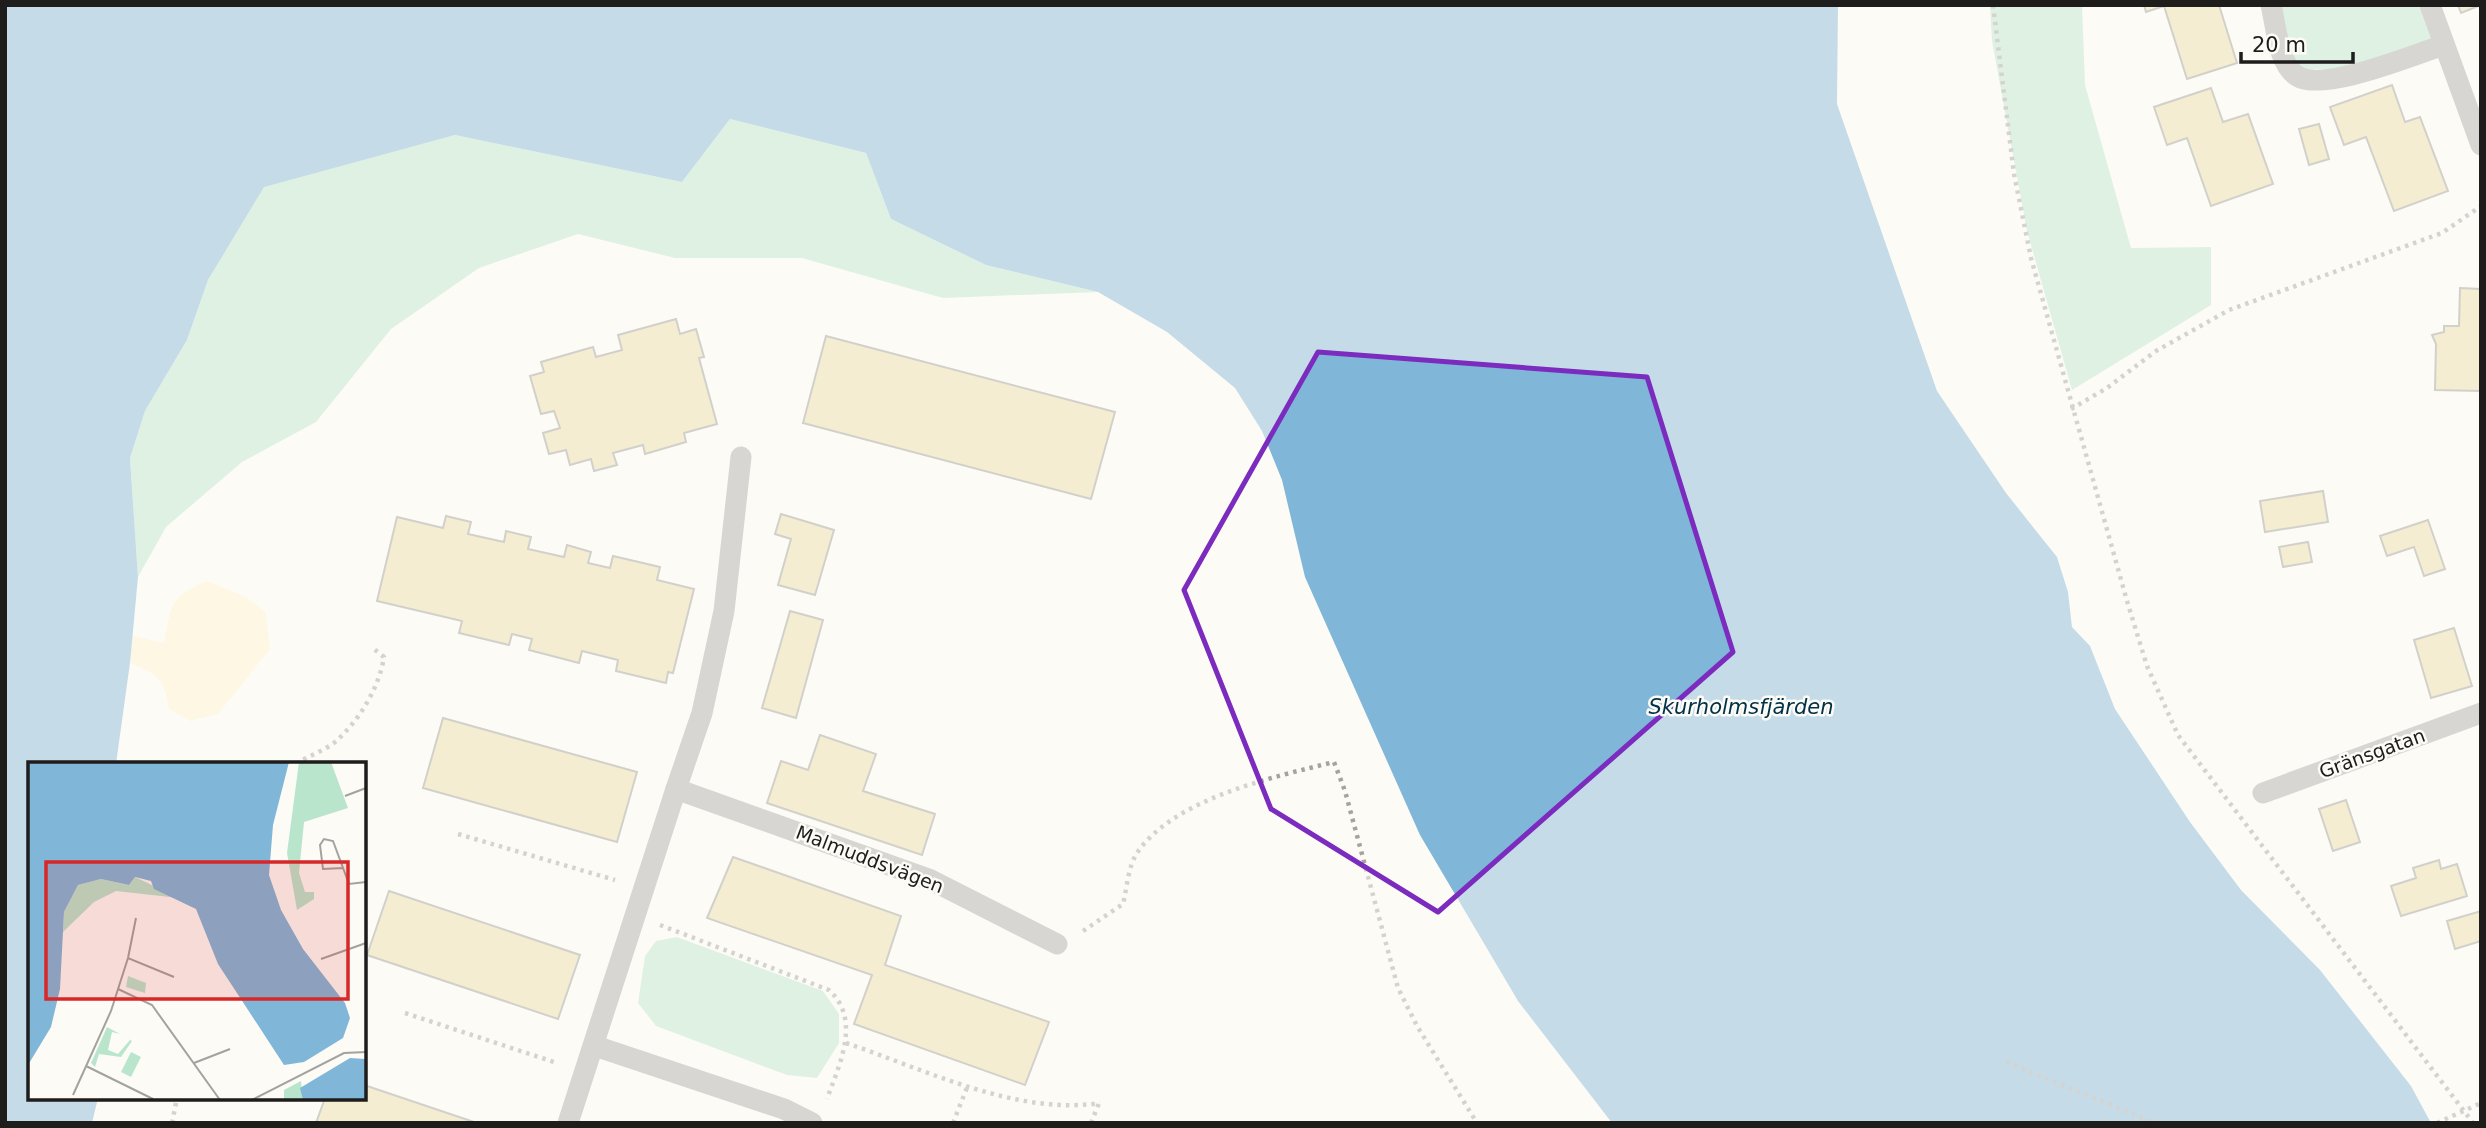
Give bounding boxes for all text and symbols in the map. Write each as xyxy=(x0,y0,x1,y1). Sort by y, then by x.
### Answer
scale bar xyxy=(2241,21,2353,65)
text: 20 m xyxy=(2252,33,2306,57)
water label: Skurholmsfjärden xyxy=(1648,695,1834,719)
street label: Gränsgatan xyxy=(2316,724,2428,782)
inset map xyxy=(28,762,366,1100)
street label: Malmuddsvägen xyxy=(793,821,947,897)

